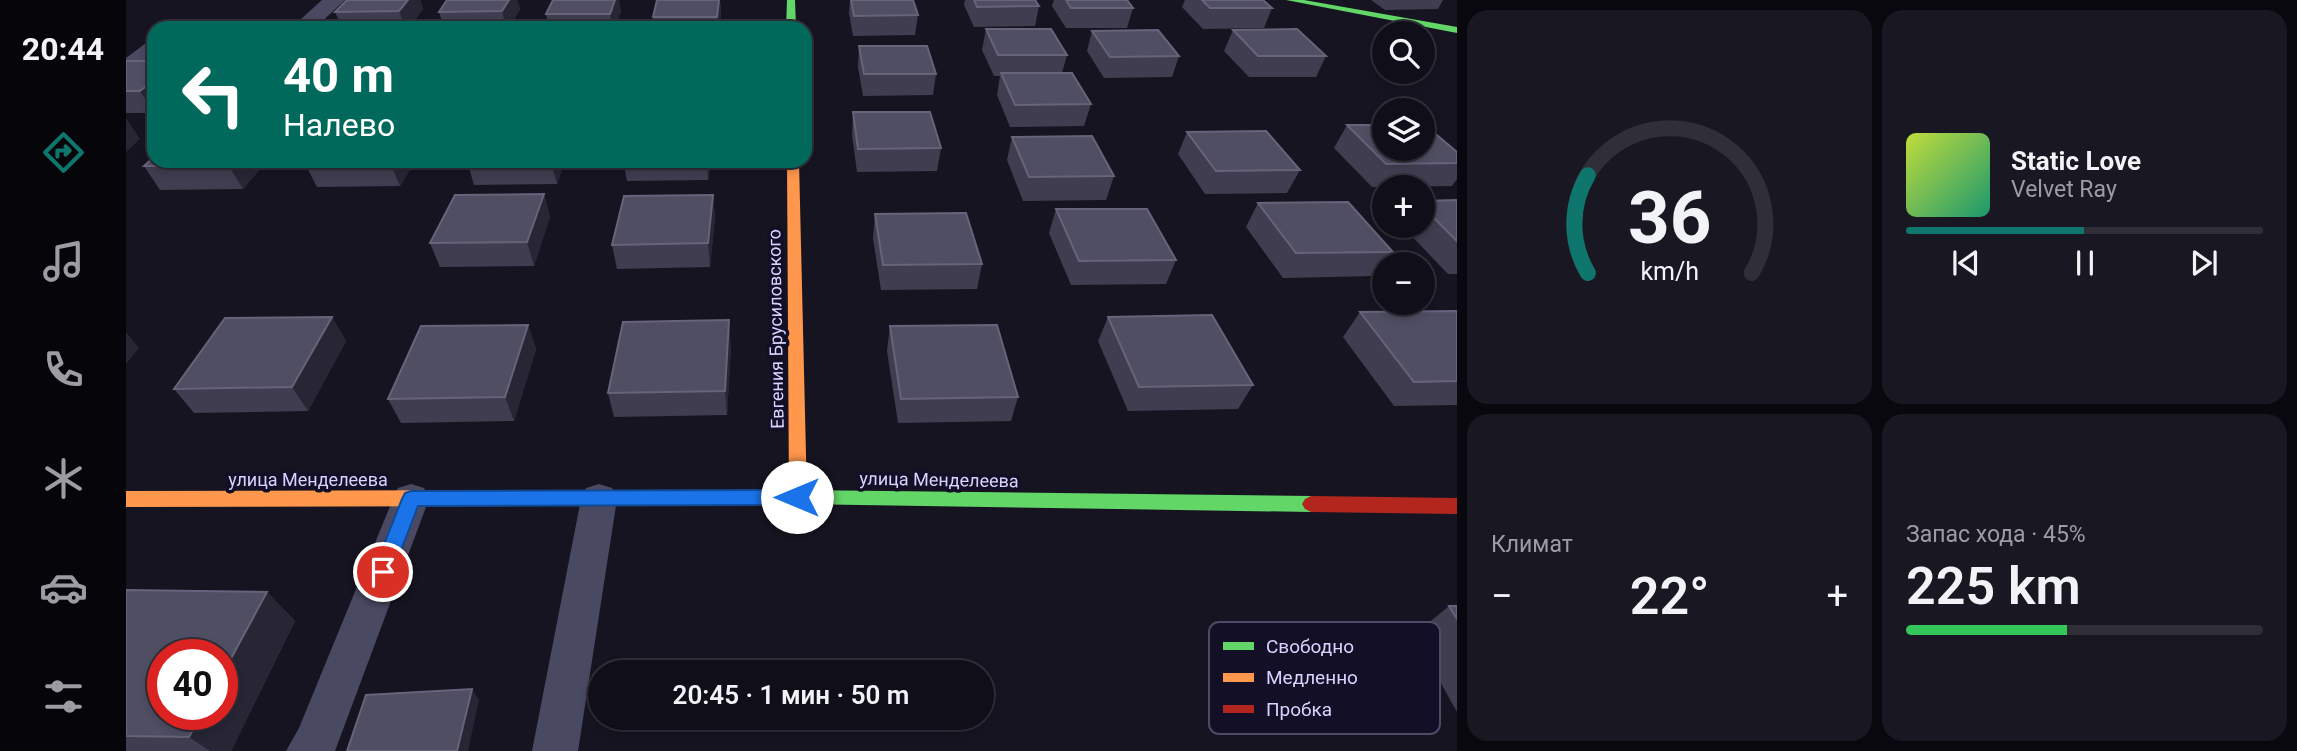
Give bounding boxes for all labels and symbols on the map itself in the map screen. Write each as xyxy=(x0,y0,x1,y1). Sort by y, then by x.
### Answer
street label: Евгения Брусиловского xyxy=(763,229,788,429)
position arrow xyxy=(760,460,834,534)
street label: улица Менделеева xyxy=(859,468,1019,491)
street label: улица Менделеева xyxy=(228,469,388,490)
pin xyxy=(353,542,413,602)
legend xyxy=(1209,622,1440,734)
text: Свободно xyxy=(1266,635,1354,658)
speed limit sign: 40 xyxy=(147,639,238,730)
text: Медленно xyxy=(1266,666,1358,689)
text: Пробка xyxy=(1266,698,1332,721)

